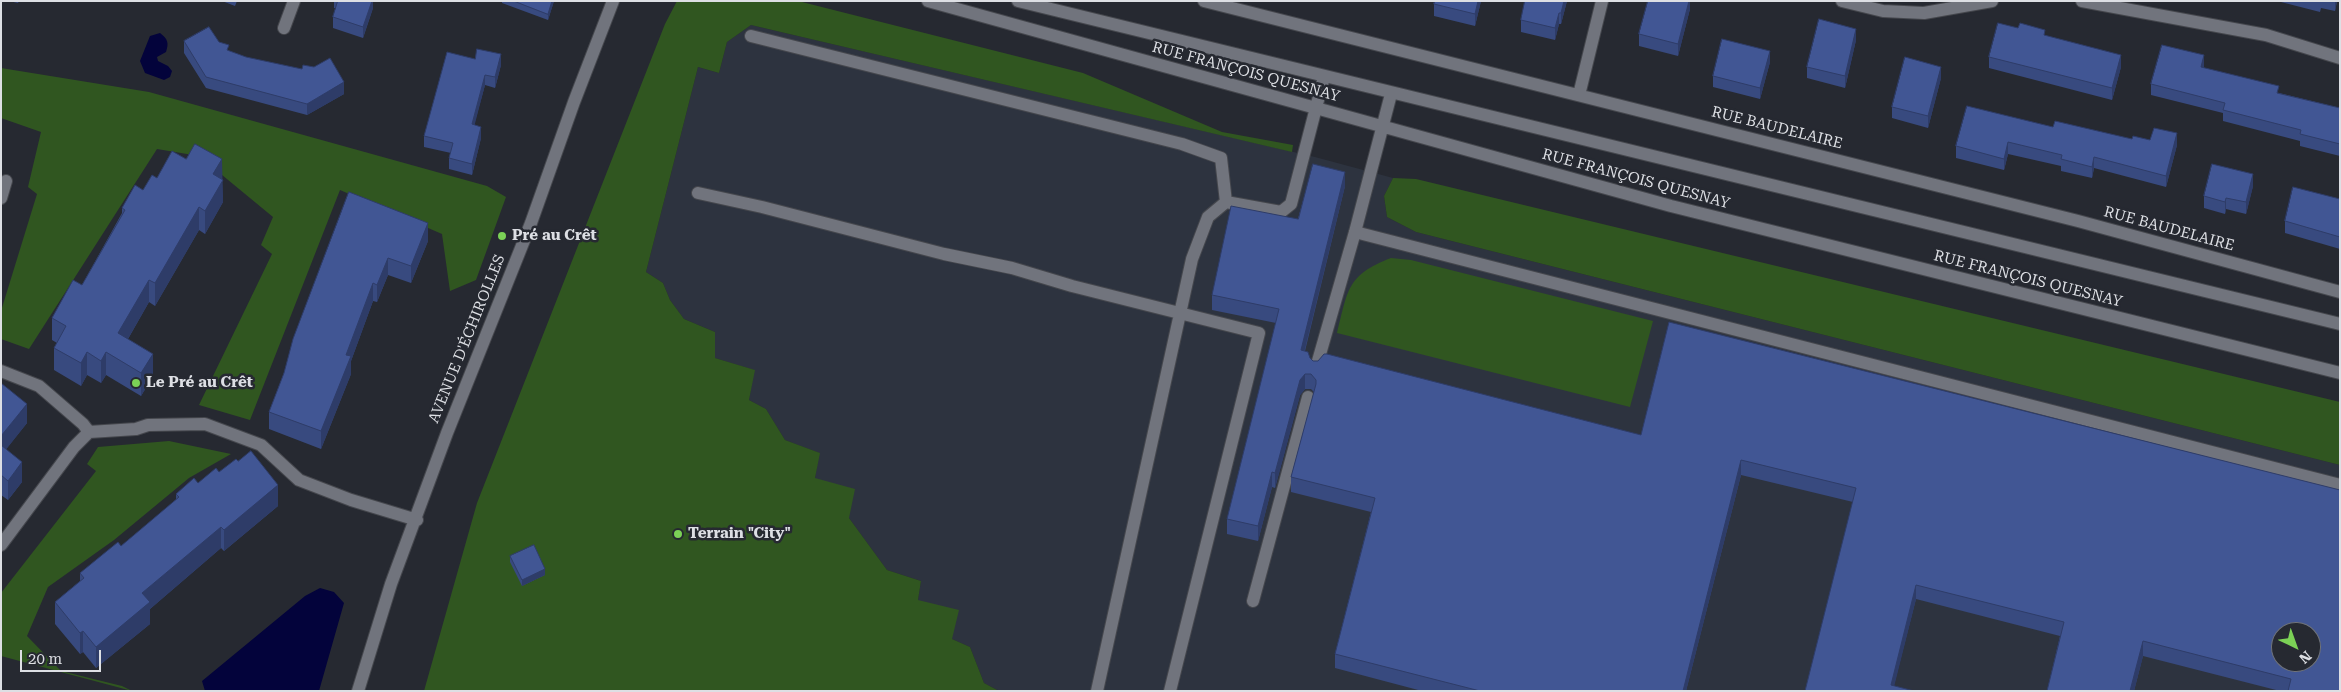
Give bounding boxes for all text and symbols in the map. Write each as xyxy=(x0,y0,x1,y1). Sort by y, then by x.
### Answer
street label: RUE FRANÇOIS QUESNAY xyxy=(1150,38,1342,106)
street label: RUE BAUDELAIRE xyxy=(1710,103,1844,153)
street label: RUE FRANÇOIS QUESNAY xyxy=(1540,145,1732,213)
street label: RUE BAUDELAIRE xyxy=(2102,203,2236,255)
place label: Pré au Crêt xyxy=(512,227,597,245)
marker: Pré au Crêt xyxy=(496,230,508,242)
street label: RUE FRANÇOIS QUESNAY xyxy=(1932,247,2124,311)
street label: AVENUE D'ÉCHIROLLES xyxy=(425,252,509,426)
place label: Le Pré au Crêt xyxy=(146,374,253,392)
marker: Le Pré au Crêt xyxy=(130,377,142,389)
place label: Terrain "City" xyxy=(688,525,791,543)
marker: Terrain "City" xyxy=(672,528,684,540)
north arrow xyxy=(2271,622,2321,672)
scale bar xyxy=(22,640,104,672)
text: N xyxy=(2296,648,2315,667)
text: 20 m xyxy=(28,650,62,668)

